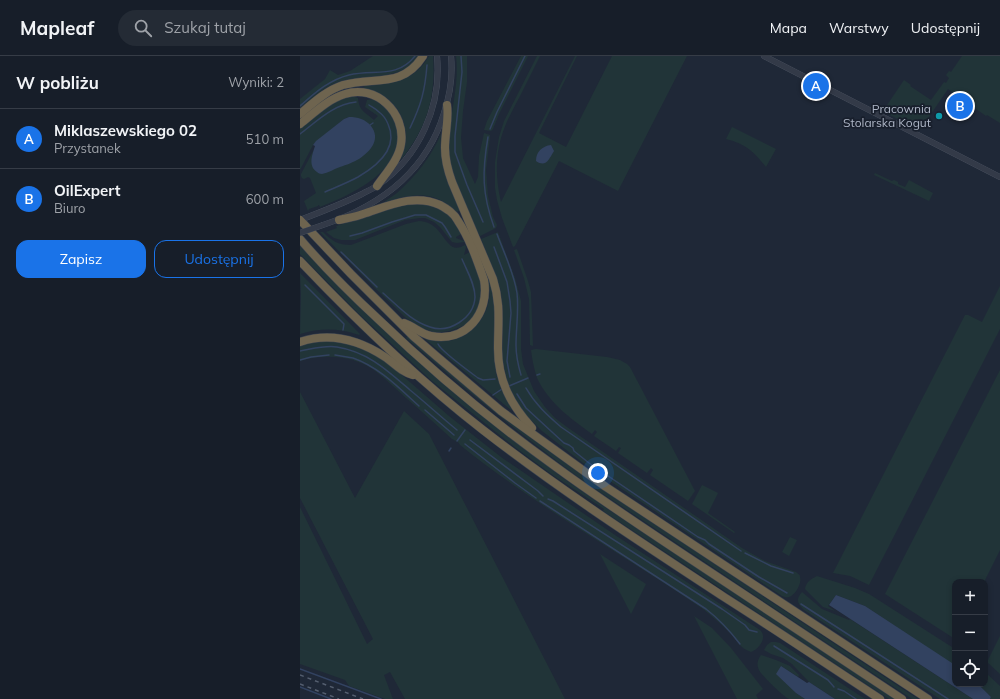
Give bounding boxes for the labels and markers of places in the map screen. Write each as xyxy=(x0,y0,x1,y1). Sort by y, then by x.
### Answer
pin: A xyxy=(803,71,829,101)
pin: B xyxy=(947,91,973,121)
place label: Pracownia Stolarska Kogut xyxy=(843,101,931,130)
marker: Pracownia Stolarska Kogut xyxy=(934,111,944,121)

